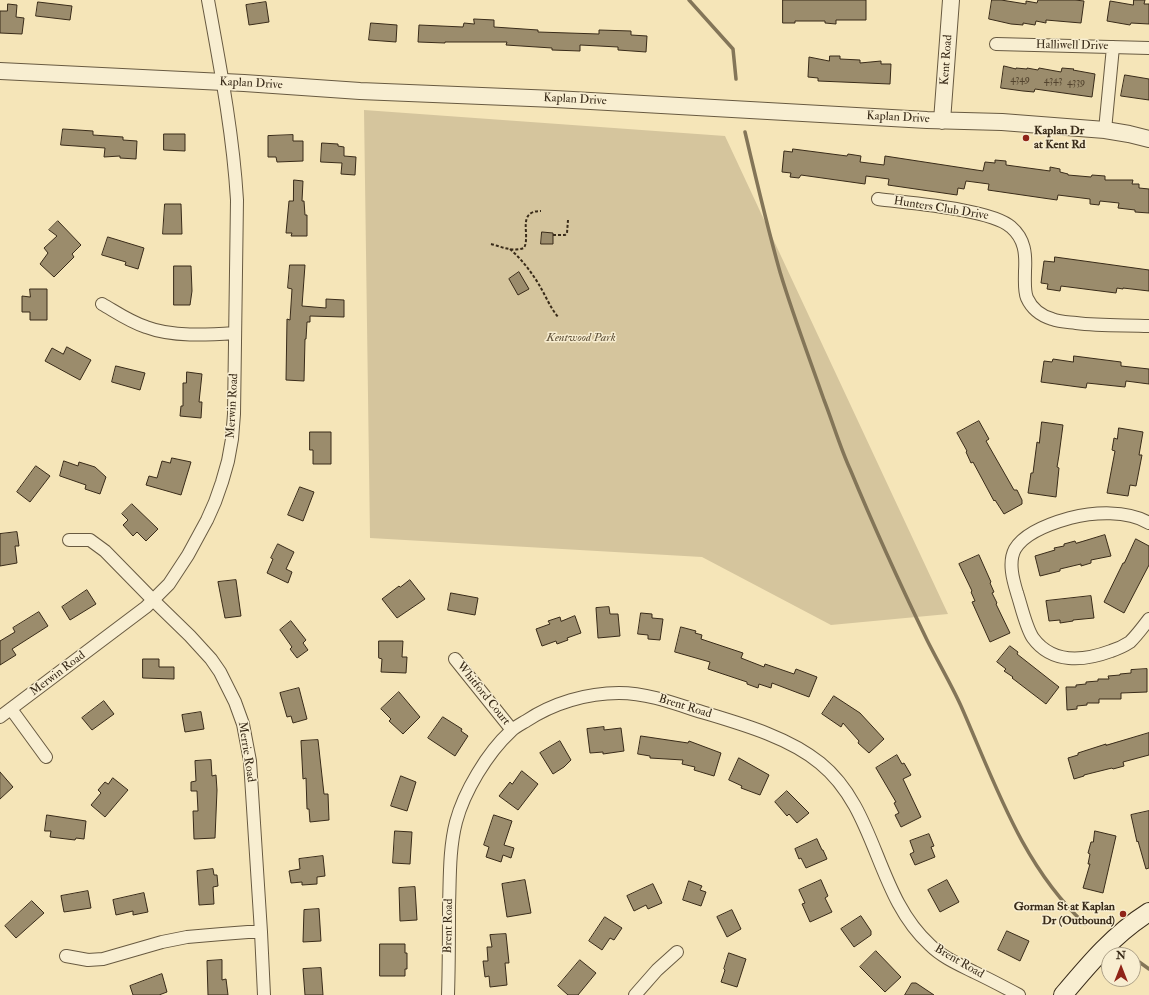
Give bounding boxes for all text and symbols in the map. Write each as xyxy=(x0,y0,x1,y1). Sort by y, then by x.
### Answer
street label: Kent Road xyxy=(938,34,956,86)
street label: Halliwell Drive xyxy=(1036,38,1108,54)
house number: 4349 xyxy=(1010,74,1030,86)
street label: Kaplan Drive xyxy=(219,75,283,93)
house number: 4343 xyxy=(1044,75,1062,87)
house number: 4339 xyxy=(1067,77,1085,89)
street label: Kaplan Drive xyxy=(543,91,607,109)
street label: Kaplan Drive xyxy=(866,109,930,127)
place label: Kaplan Dr at Kent Rd xyxy=(1034,124,1086,152)
marker: Kaplan Dr at Kent Rd xyxy=(1021,133,1031,143)
street label: Hunters Club Drive xyxy=(892,194,990,224)
park label: Kentwood Park xyxy=(546,331,616,345)
street label: Merwin Road xyxy=(224,373,242,439)
street label: Merwin Road xyxy=(28,649,88,699)
street label: Whitford Court xyxy=(453,659,513,729)
street label: Brent Road xyxy=(657,692,713,722)
street label: Merrie Road xyxy=(234,721,258,783)
street label: Brent Road xyxy=(441,898,457,954)
place label: Gorman St at Kaplan Dr (Outbound) xyxy=(1014,900,1115,928)
marker: Gorman St at Kaplan Dr (Outbound) xyxy=(1118,909,1128,919)
street label: Brent Road xyxy=(932,942,986,982)
north arrow xyxy=(1101,947,1141,987)
text: N xyxy=(1116,949,1126,962)

